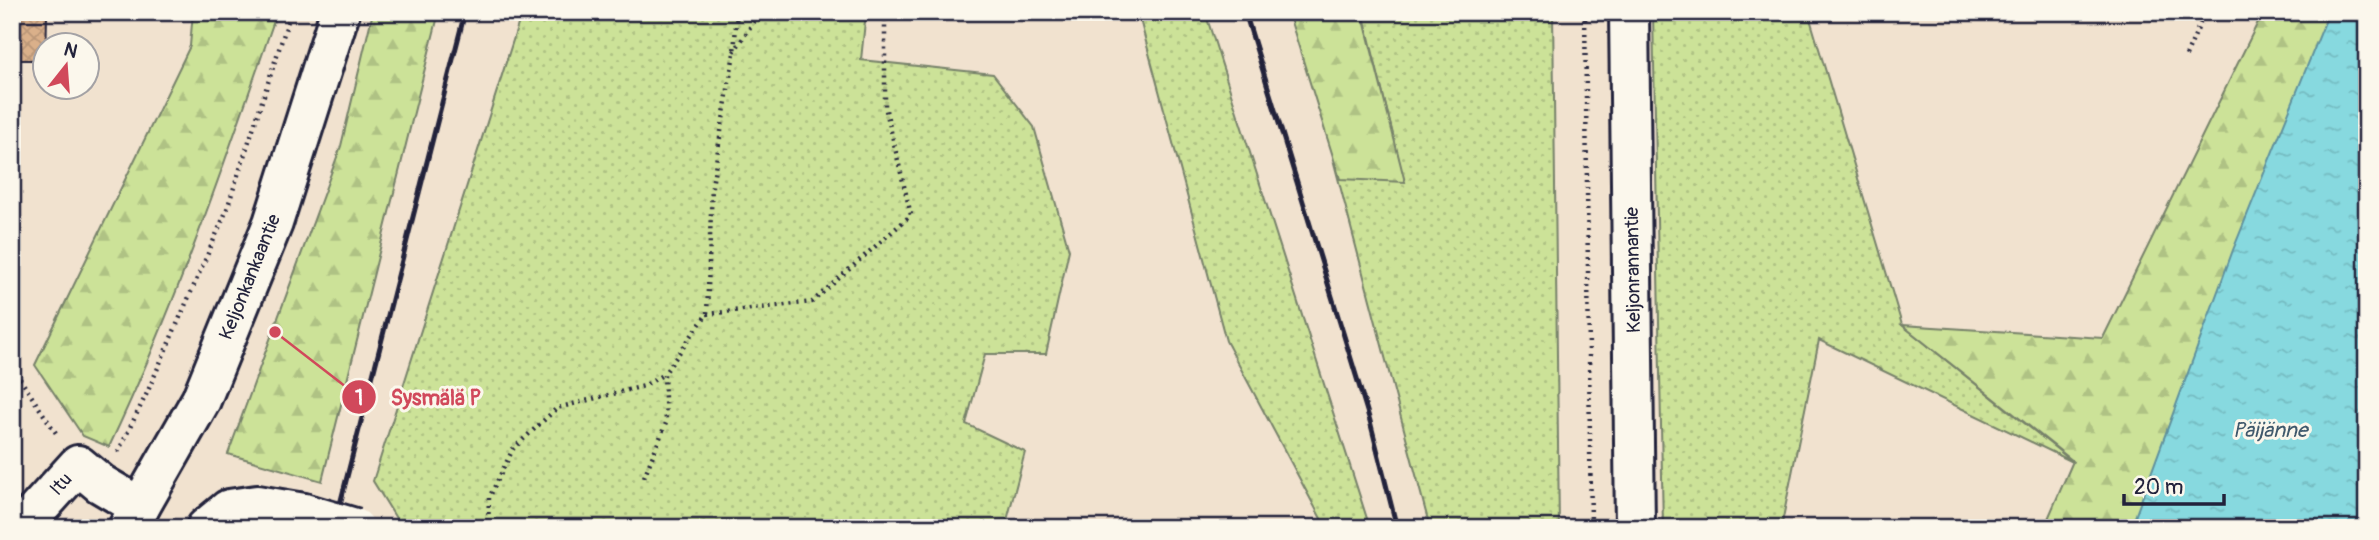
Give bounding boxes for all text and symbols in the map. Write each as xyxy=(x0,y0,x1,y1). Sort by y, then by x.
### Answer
north arrow xyxy=(32,32,102,102)
text: N xyxy=(61,37,80,64)
street label: Keljonrannantie xyxy=(1620,206,1646,333)
street label: Keljonkankaantie xyxy=(214,210,286,343)
callout: Sysmälä P xyxy=(342,376,495,418)
text: 1 xyxy=(355,385,363,412)
text: Sysmälä P xyxy=(391,385,482,412)
water label: Päijänne xyxy=(2233,417,2310,444)
scale bar xyxy=(2124,463,2223,507)
street label: Itu xyxy=(45,468,77,500)
text: 20 m xyxy=(2134,474,2183,501)

